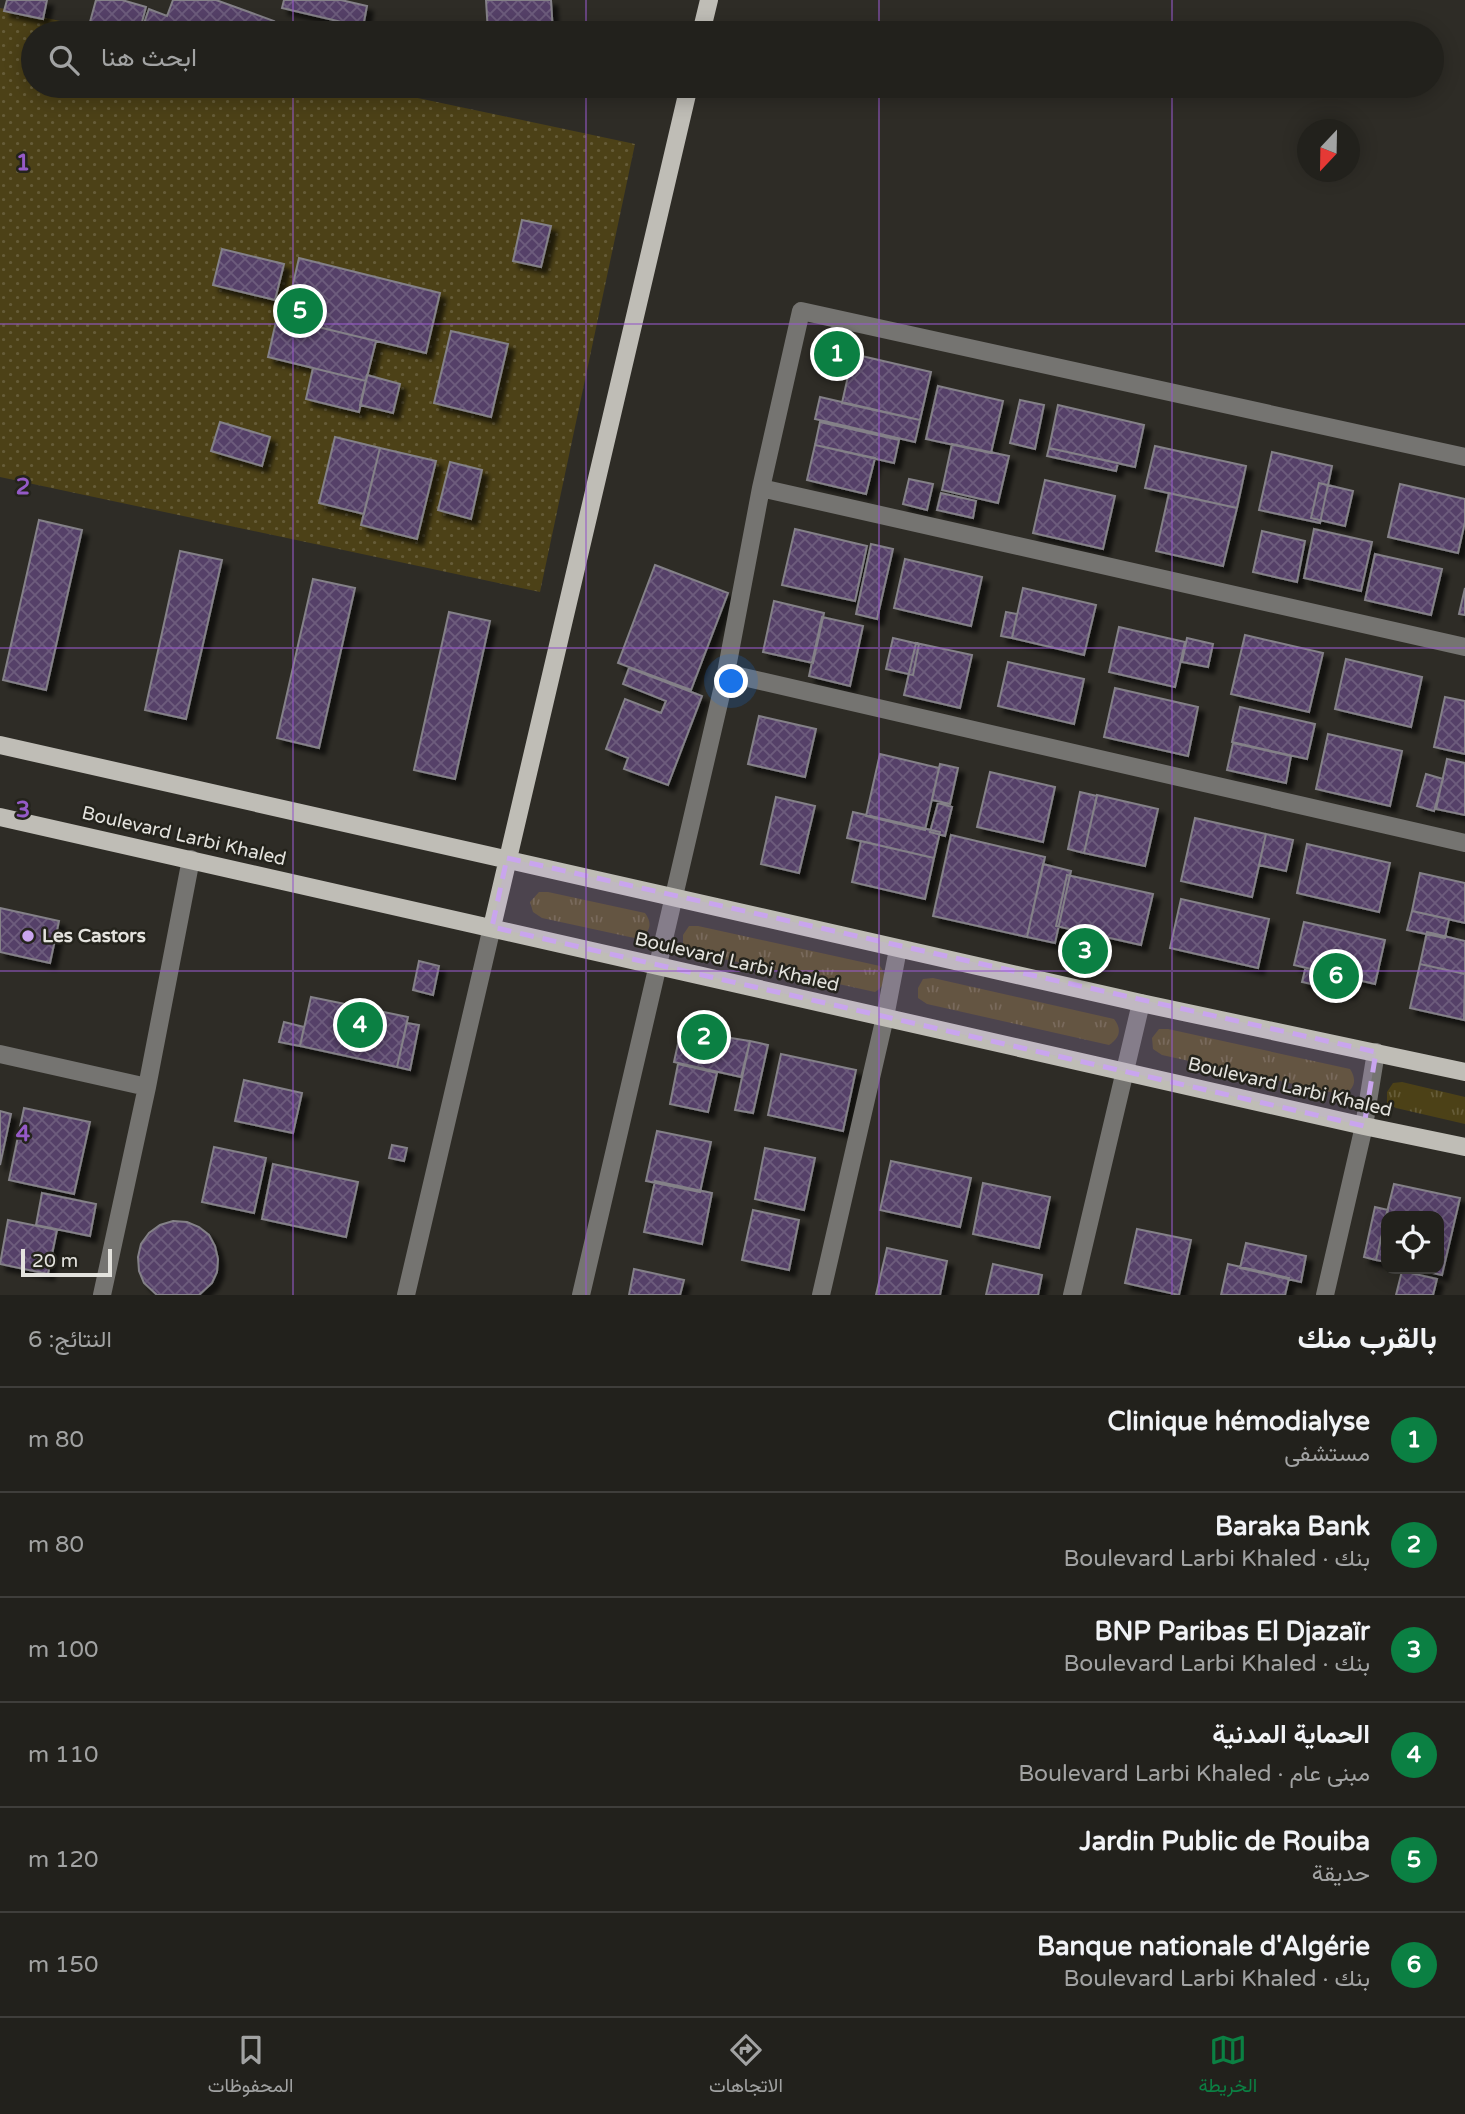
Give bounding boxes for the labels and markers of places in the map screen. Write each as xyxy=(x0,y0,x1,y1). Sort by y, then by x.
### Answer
pin: 5 xyxy=(277,285,323,337)
pin: 1 xyxy=(814,328,860,380)
place label: Les Castors xyxy=(42,925,146,947)
pin: 3 xyxy=(1062,925,1108,977)
marker: Les Castors xyxy=(20,928,36,944)
pin: 6 xyxy=(1313,950,1359,1002)
pin: 4 xyxy=(337,999,383,1051)
pin: 2 xyxy=(681,1011,727,1063)

